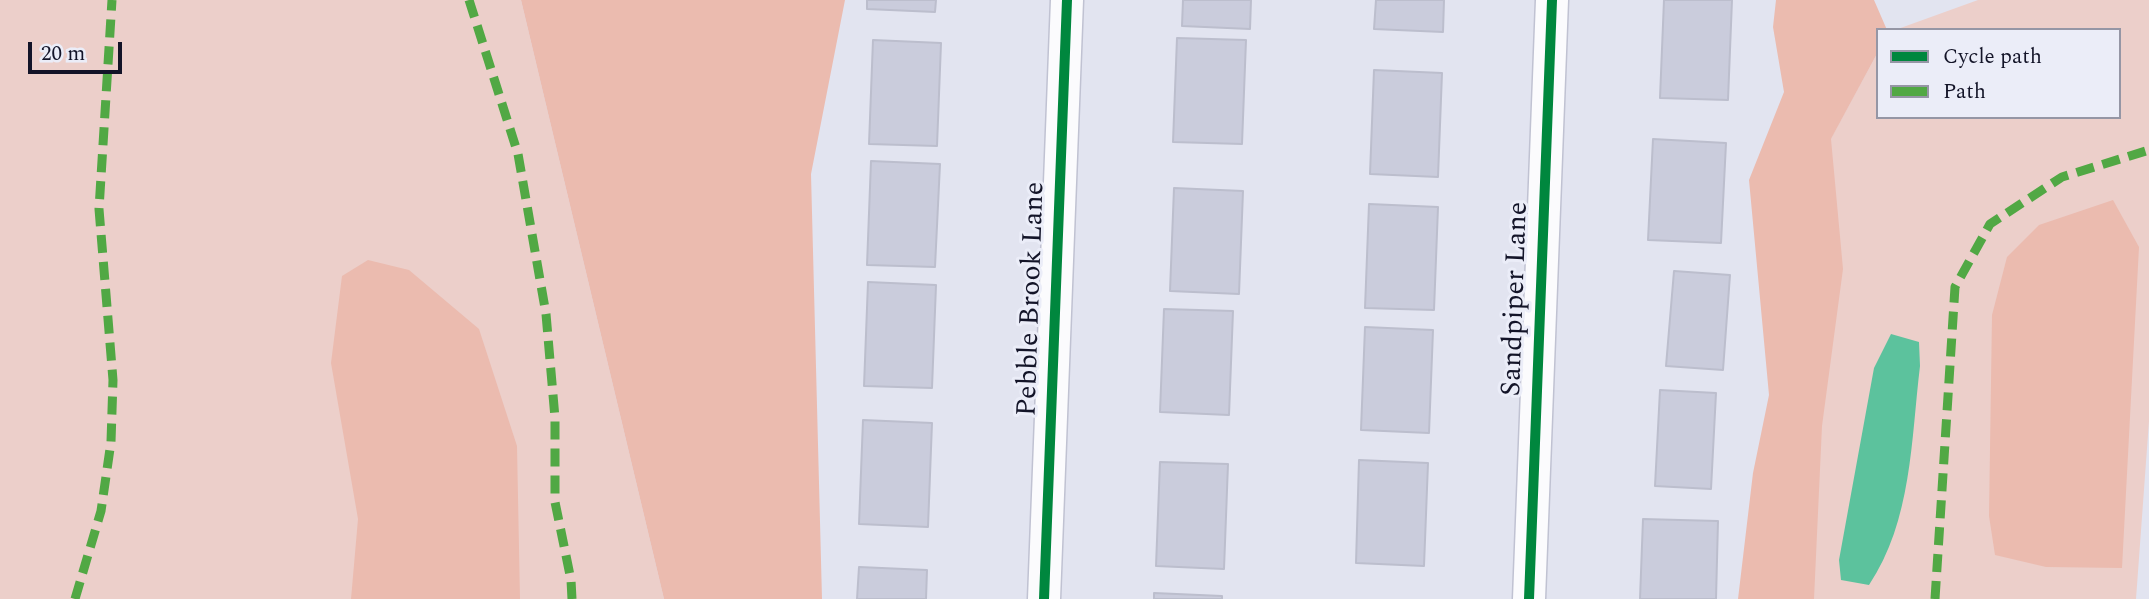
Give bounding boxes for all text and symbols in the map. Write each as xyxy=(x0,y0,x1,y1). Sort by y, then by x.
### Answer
scale bar xyxy=(32,28,126,72)
legend xyxy=(1876,28,2121,119)
text: 20 m xyxy=(41,38,85,70)
text: Cycle path xyxy=(1943,41,2042,73)
text: Path xyxy=(1943,76,1986,108)
street label: Pebble Brook Lane xyxy=(1012,181,1054,417)
street label: Sandpiper Lane xyxy=(1497,201,1537,397)

